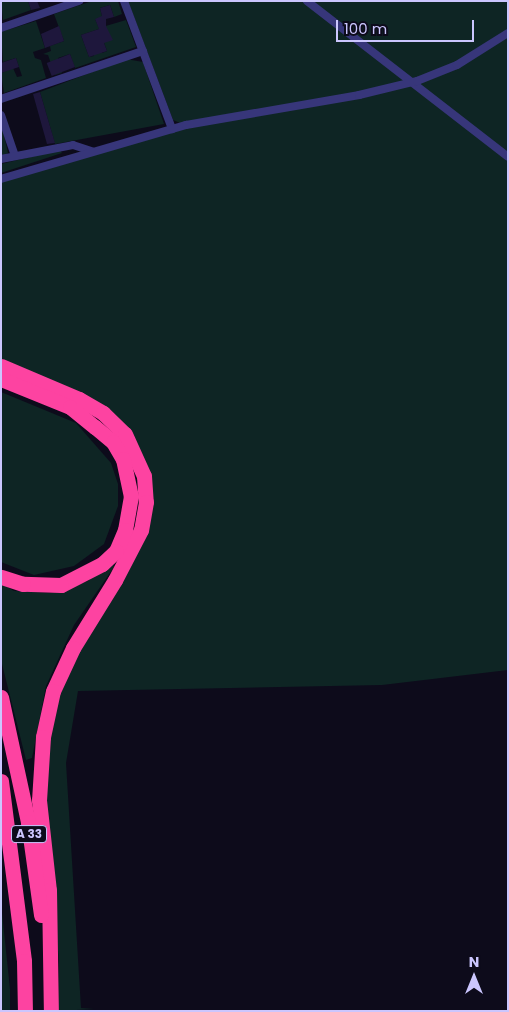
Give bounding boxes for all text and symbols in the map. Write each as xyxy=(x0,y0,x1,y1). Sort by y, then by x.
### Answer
scale bar xyxy=(339,10,476,42)
text: 100 m xyxy=(344,18,387,39)
road number: A 33 xyxy=(10,824,48,844)
north arrow xyxy=(449,952,499,1002)
text: N xyxy=(469,952,479,972)

